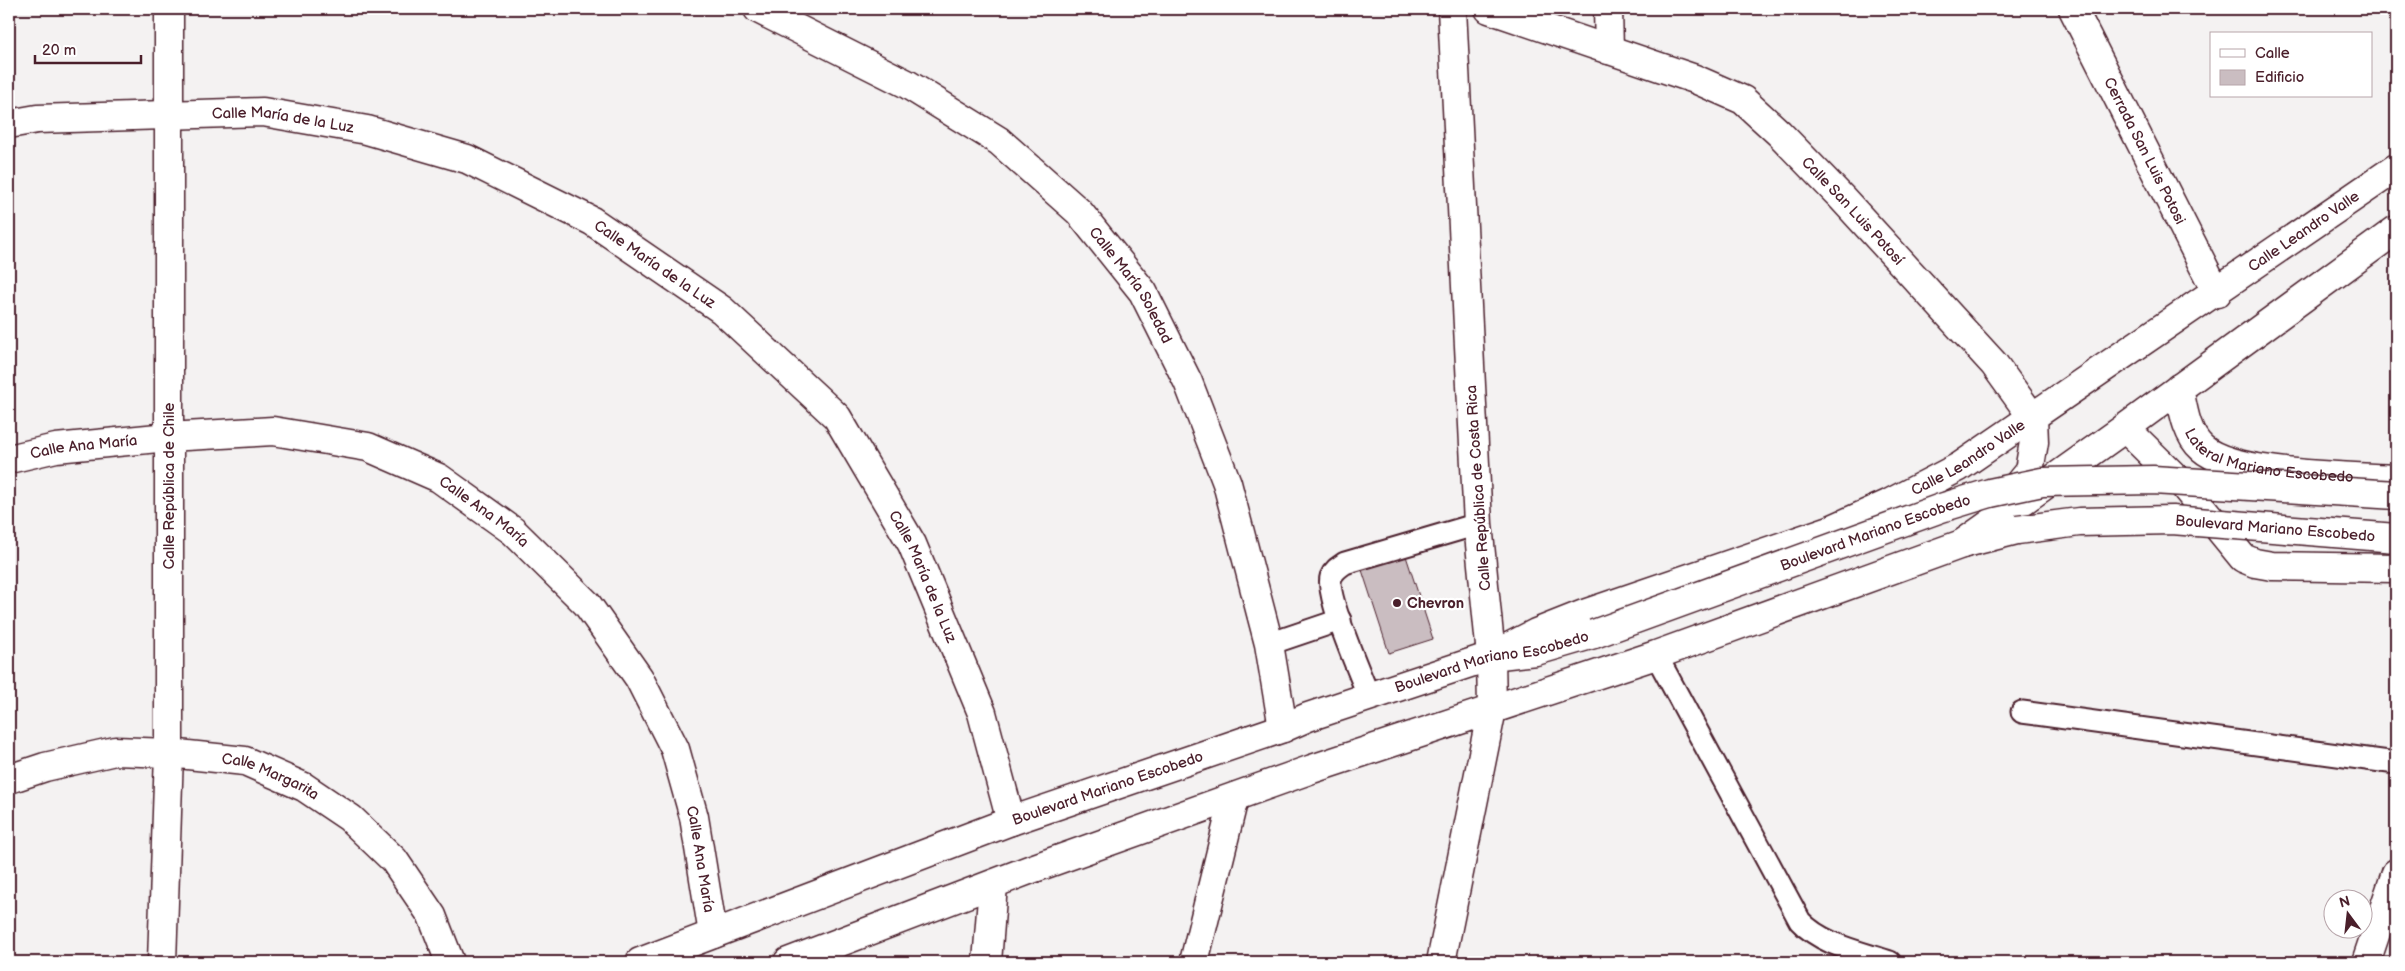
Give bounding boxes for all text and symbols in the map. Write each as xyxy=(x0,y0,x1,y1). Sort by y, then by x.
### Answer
scale bar xyxy=(35,32,141,64)
legend xyxy=(2210,32,2372,98)
text: 20 m xyxy=(42,41,76,60)
text: Calle xyxy=(2255,44,2290,63)
text: Edificio xyxy=(2255,68,2304,87)
street label: Cerrada San Luis Potosi xyxy=(2099,74,2190,228)
street label: Calle María de la Luz xyxy=(212,103,356,138)
street label: Calle San Luis Potosí xyxy=(1797,153,1908,270)
street label: Calle Leandro Valle xyxy=(2245,187,2363,276)
street label: Calle María de la Luz xyxy=(590,216,720,313)
street label: Calle María Soledad xyxy=(1085,223,1176,347)
street label: Calle República de Costa Rica xyxy=(1462,384,1495,592)
street label: Calle República de Chile xyxy=(160,402,179,570)
street label: Calle Leandro Valle xyxy=(1908,416,2029,500)
street label: Lateral Mariano Escobedo xyxy=(2180,425,2354,487)
street label: Calle Ana María xyxy=(28,431,138,464)
street label: Calle Ana María xyxy=(435,472,533,552)
street label: Boulevard Mariano Escobedo xyxy=(1778,491,1973,576)
street label: Calle María de la Luz xyxy=(884,507,961,646)
street label: Boulevard Mariano Escobedo xyxy=(2174,511,2376,546)
place label: Chevron xyxy=(1407,594,1464,613)
marker: Chevron xyxy=(1391,597,1403,609)
street label: Boulevard Mariano Escobedo xyxy=(1392,627,1591,697)
street label: Boulevard Mariano Escobedo xyxy=(1010,747,1206,830)
street label: Calle Margarita xyxy=(221,750,323,804)
street label: Calle Ana María xyxy=(681,804,718,914)
north arrow xyxy=(2322,888,2372,938)
text: N xyxy=(2337,892,2352,911)

